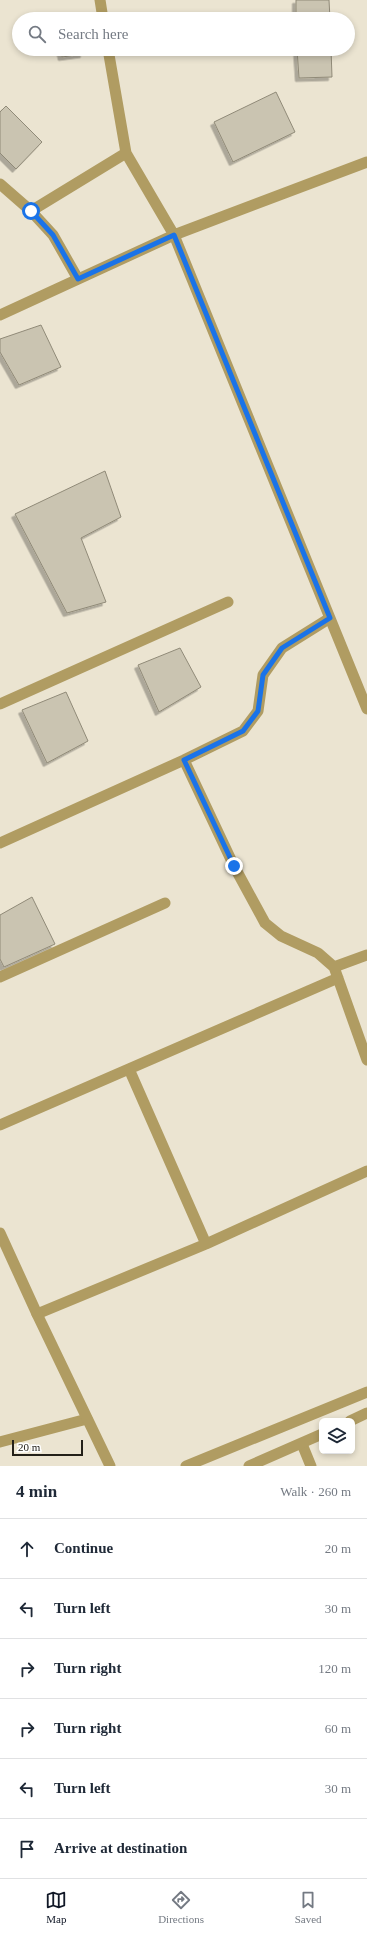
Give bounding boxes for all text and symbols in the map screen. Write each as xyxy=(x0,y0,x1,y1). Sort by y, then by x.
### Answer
search box xyxy=(12,12,355,56)
icon: search xyxy=(26,23,48,45)
text: Search here xyxy=(58,26,128,42)
route start xyxy=(22,202,40,220)
route end xyxy=(225,857,243,875)
map controls xyxy=(319,1418,355,1454)
button: layers xyxy=(319,1418,355,1454)
scale bar xyxy=(12,1438,83,1457)
text: 20 m xyxy=(18,1441,40,1453)
text: 4 min xyxy=(16,1482,57,1501)
text: Walk · 260 m xyxy=(280,1484,351,1499)
icon: ahead xyxy=(16,1538,38,1560)
text: Continue xyxy=(54,1540,113,1556)
text: 20 m xyxy=(325,1541,351,1556)
icon: left xyxy=(16,1598,38,1620)
text: Turn left xyxy=(54,1600,111,1616)
text: 30 m xyxy=(325,1601,351,1616)
icon: right xyxy=(16,1658,38,1680)
text: Turn right xyxy=(54,1660,121,1676)
text: 120 m xyxy=(318,1661,351,1676)
icon: right xyxy=(16,1718,38,1740)
text: Turn right xyxy=(54,1720,121,1736)
text: 60 m xyxy=(325,1721,351,1736)
icon: left xyxy=(16,1778,38,1800)
text: Turn left xyxy=(54,1780,111,1796)
text: 30 m xyxy=(325,1781,351,1796)
icon: arrive xyxy=(16,1838,38,1860)
text: Arrive at destination xyxy=(54,1840,187,1856)
tab: Map xyxy=(45,1889,67,1925)
tab: Directions xyxy=(158,1889,204,1925)
tab: Saved xyxy=(295,1889,322,1925)

